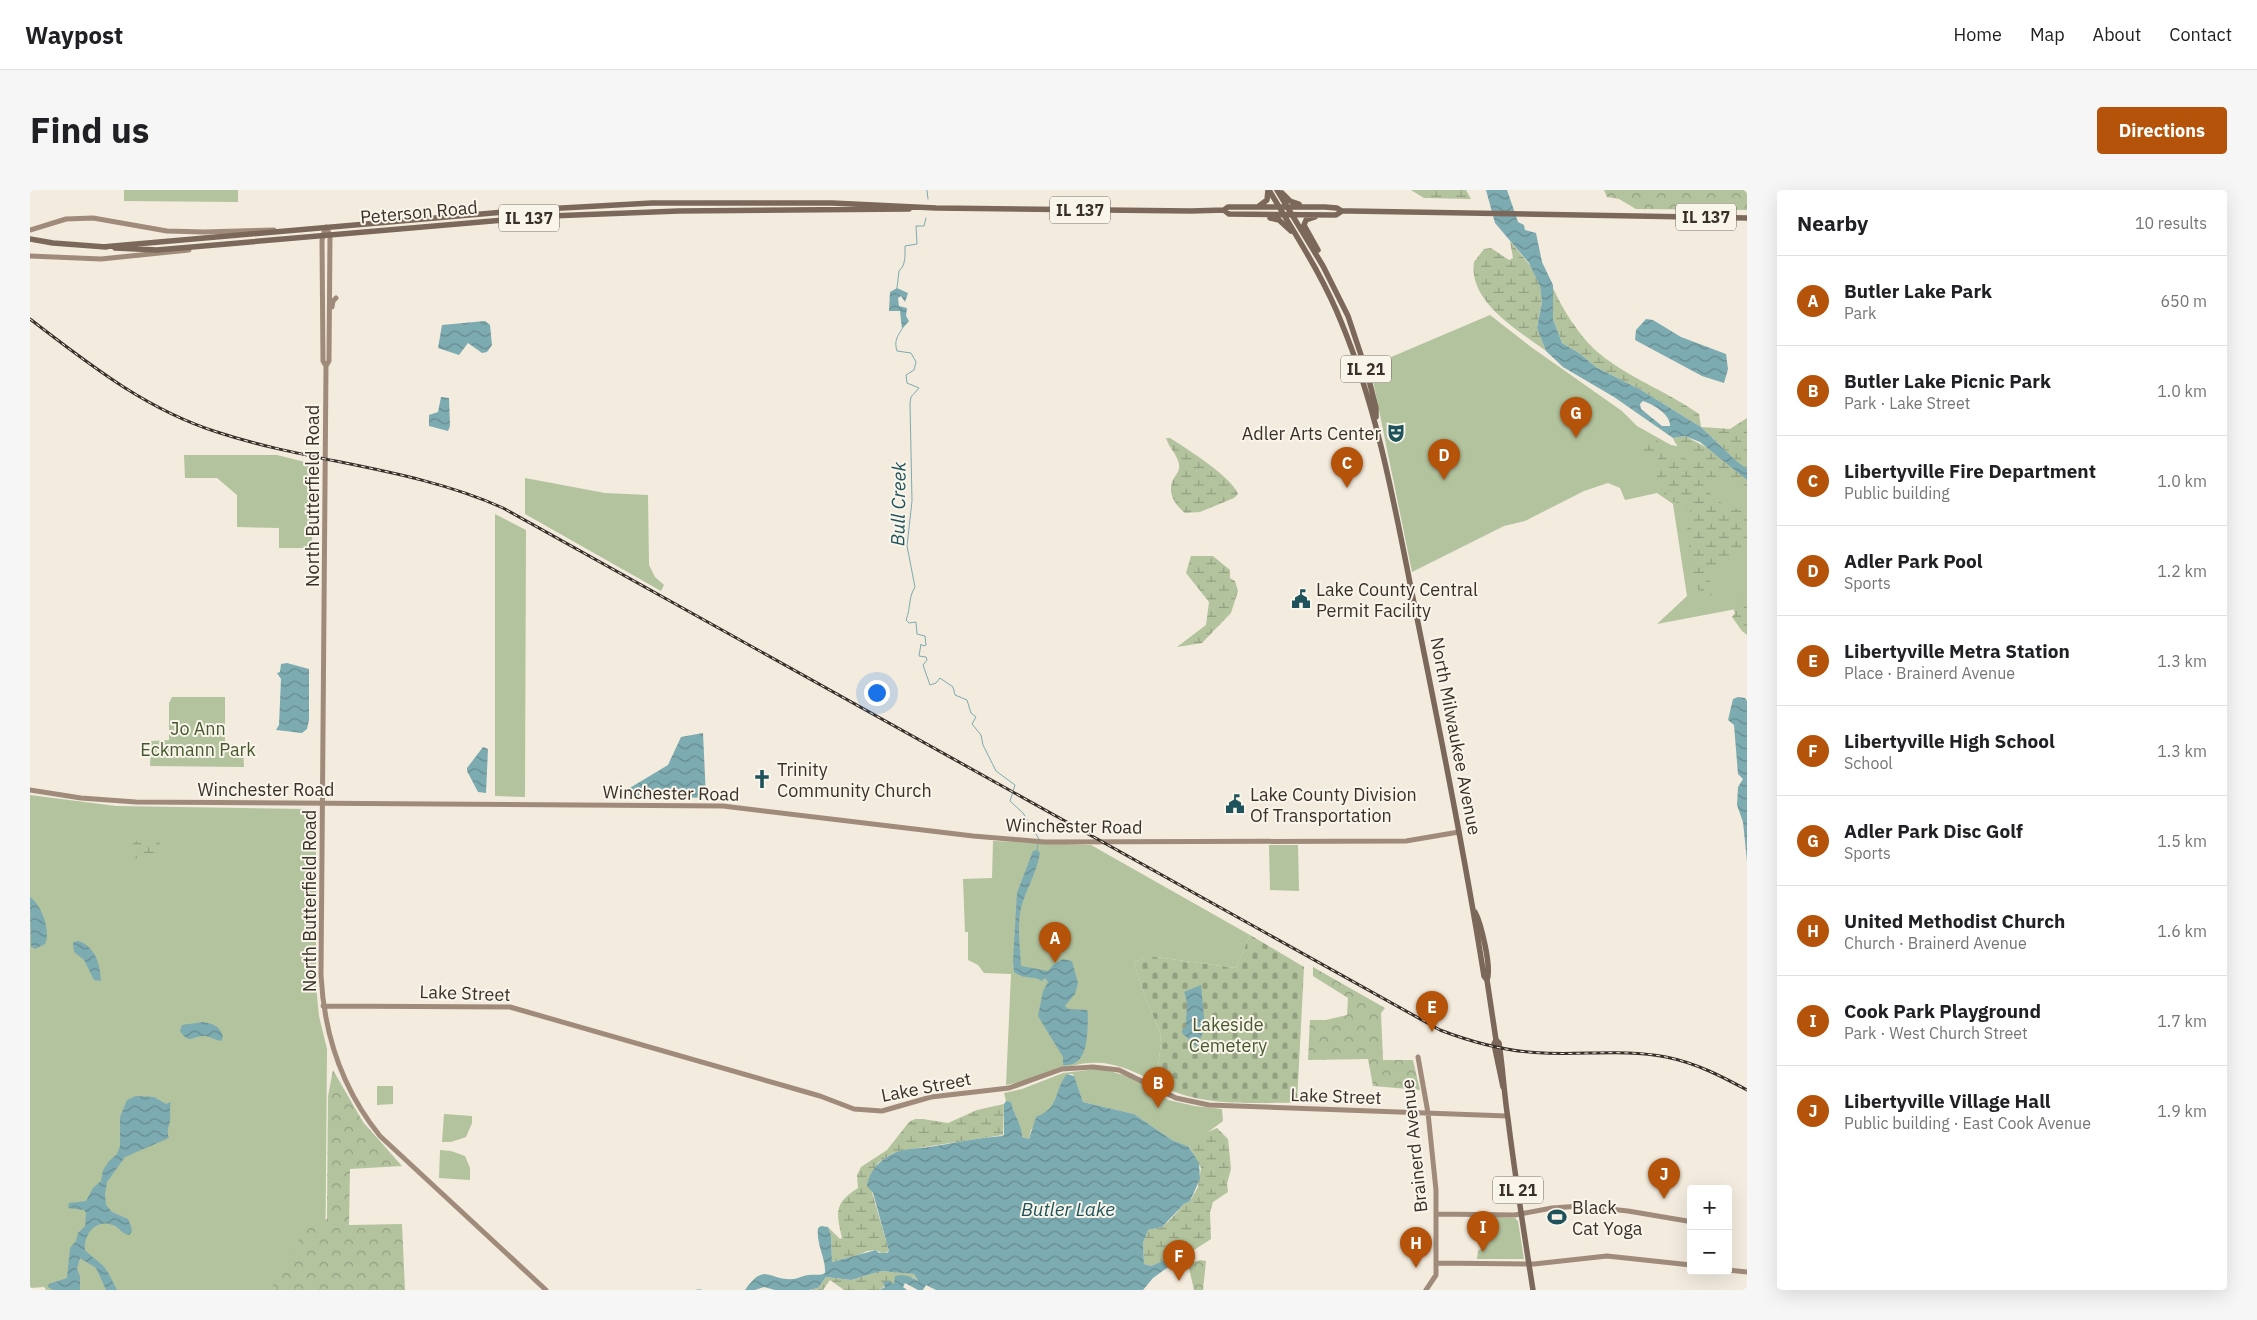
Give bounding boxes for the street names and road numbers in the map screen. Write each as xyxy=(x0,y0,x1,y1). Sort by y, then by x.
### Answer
street label: Peterson Road xyxy=(359,195,479,229)
road number: IL 137 xyxy=(1050,196,1110,224)
road number: IL 137 xyxy=(499,204,559,232)
road number: IL 137 xyxy=(1676,204,1736,231)
road number: IL 21 xyxy=(1341,355,1391,382)
street label: North Butterfield Road xyxy=(301,405,324,587)
street label: North Milwaukee Avenue xyxy=(1426,635,1486,837)
street label: Winchester Road xyxy=(198,778,334,801)
street label: Winchester Road xyxy=(602,780,740,806)
street label: North Butterfield Road xyxy=(298,810,321,992)
street label: Winchester Road xyxy=(1005,813,1143,839)
street label: Lake Street xyxy=(419,980,511,1006)
street label: Lake Street xyxy=(879,1067,973,1107)
street label: Brainerd Avenue xyxy=(1396,1078,1432,1214)
street label: Lake Street xyxy=(1290,1083,1382,1109)
road number: IL 21 xyxy=(1493,1176,1543,1204)

